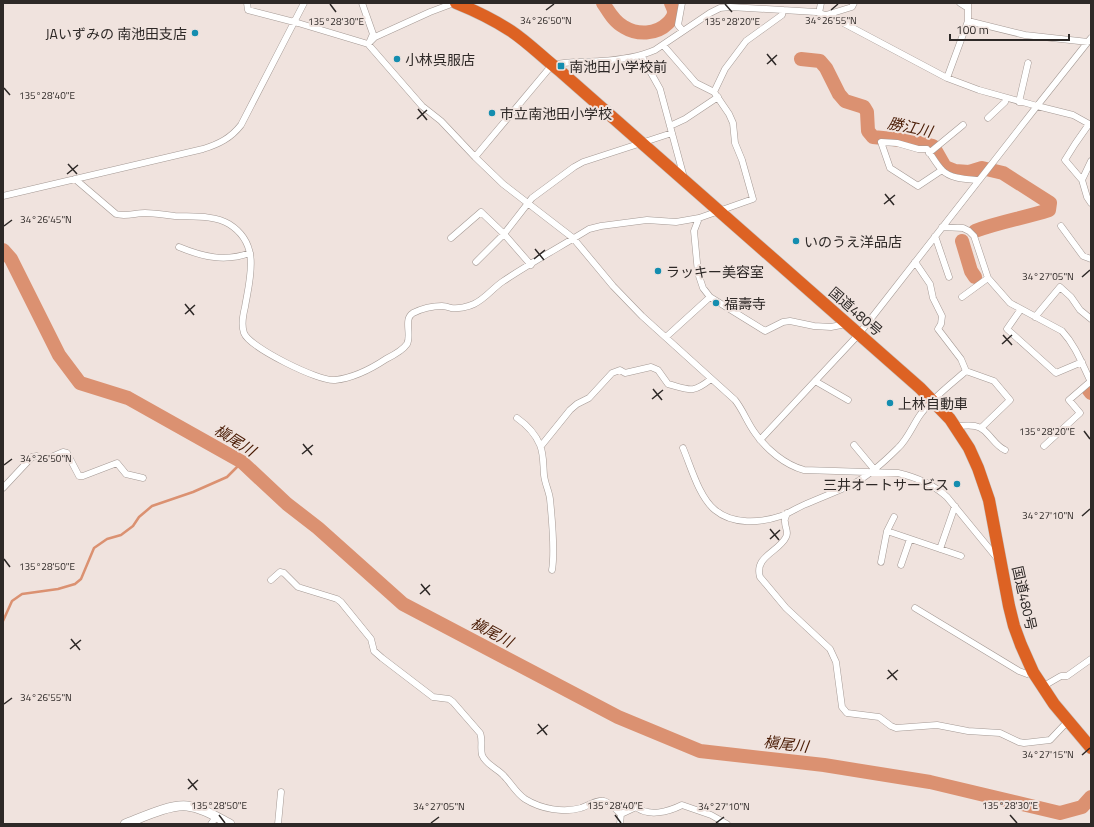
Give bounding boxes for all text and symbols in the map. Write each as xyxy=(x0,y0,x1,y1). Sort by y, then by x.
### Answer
text: 34°26'50"N xyxy=(520,13,572,28)
text: 34°26'55"N xyxy=(805,13,857,28)
text: 135°28'30"E xyxy=(308,14,365,29)
text: 135°28'20"E xyxy=(704,14,761,29)
scale bar xyxy=(950,16,1069,42)
text: 100 m xyxy=(956,20,989,39)
place label: JAいずみの 南池田支店 xyxy=(46,23,187,44)
marker: JAいずみの 南池田支店 xyxy=(190,28,200,38)
place label: 小林呉服店 xyxy=(405,49,475,70)
marker: 小林呉服店 xyxy=(392,54,402,64)
place label: 南池田小学校前 xyxy=(569,56,667,77)
marker: 南池田小学校前 xyxy=(556,61,566,71)
text: 135°28'40"E xyxy=(19,88,76,103)
place label: 市立南池田小学校 xyxy=(500,103,612,124)
marker: 市立南池田小学校 xyxy=(487,108,497,118)
water label: 勝江川 xyxy=(886,111,936,143)
text: 34°26'45"N xyxy=(20,212,72,227)
place label: いのうえ洋品店 xyxy=(804,231,902,252)
marker: いのうえ洋品店 xyxy=(791,236,801,246)
place label: ラッキー美容室 xyxy=(666,261,764,282)
marker: ラッキー美容室 xyxy=(653,266,663,276)
text: 34°27'05"N xyxy=(1022,269,1074,284)
street label: 国道480号 xyxy=(824,282,888,340)
place label: 福壽寺 xyxy=(724,293,766,314)
marker: 福壽寺 xyxy=(711,298,721,308)
place label: 上林自動車 xyxy=(898,393,968,414)
marker: 上林自動車 xyxy=(885,398,895,408)
water label: 槇尾川 xyxy=(210,418,262,463)
text: 135°28'20"E xyxy=(1019,424,1076,439)
text: 34°26'50"N xyxy=(20,451,72,466)
place label: 三井オートサービス xyxy=(823,474,949,495)
marker: 三井オートサービス xyxy=(952,479,962,489)
text: 34°27'10"N xyxy=(1022,508,1074,523)
text: 135°28'50"E xyxy=(19,559,76,574)
street label: 国道480号 xyxy=(1007,564,1043,632)
water label: 槇尾川 xyxy=(467,611,519,654)
text: 34°26'55"N xyxy=(20,690,72,705)
water label: 槇尾川 xyxy=(762,730,812,758)
text: 34°27'15"N xyxy=(1022,747,1074,762)
text: 135°28'50"E xyxy=(191,798,248,813)
text: 135°28'40"E xyxy=(587,798,644,813)
text: 135°28'30"E xyxy=(982,798,1039,813)
text: 34°27'05"N xyxy=(413,799,465,814)
text: 34°27'10"N xyxy=(698,799,750,814)

